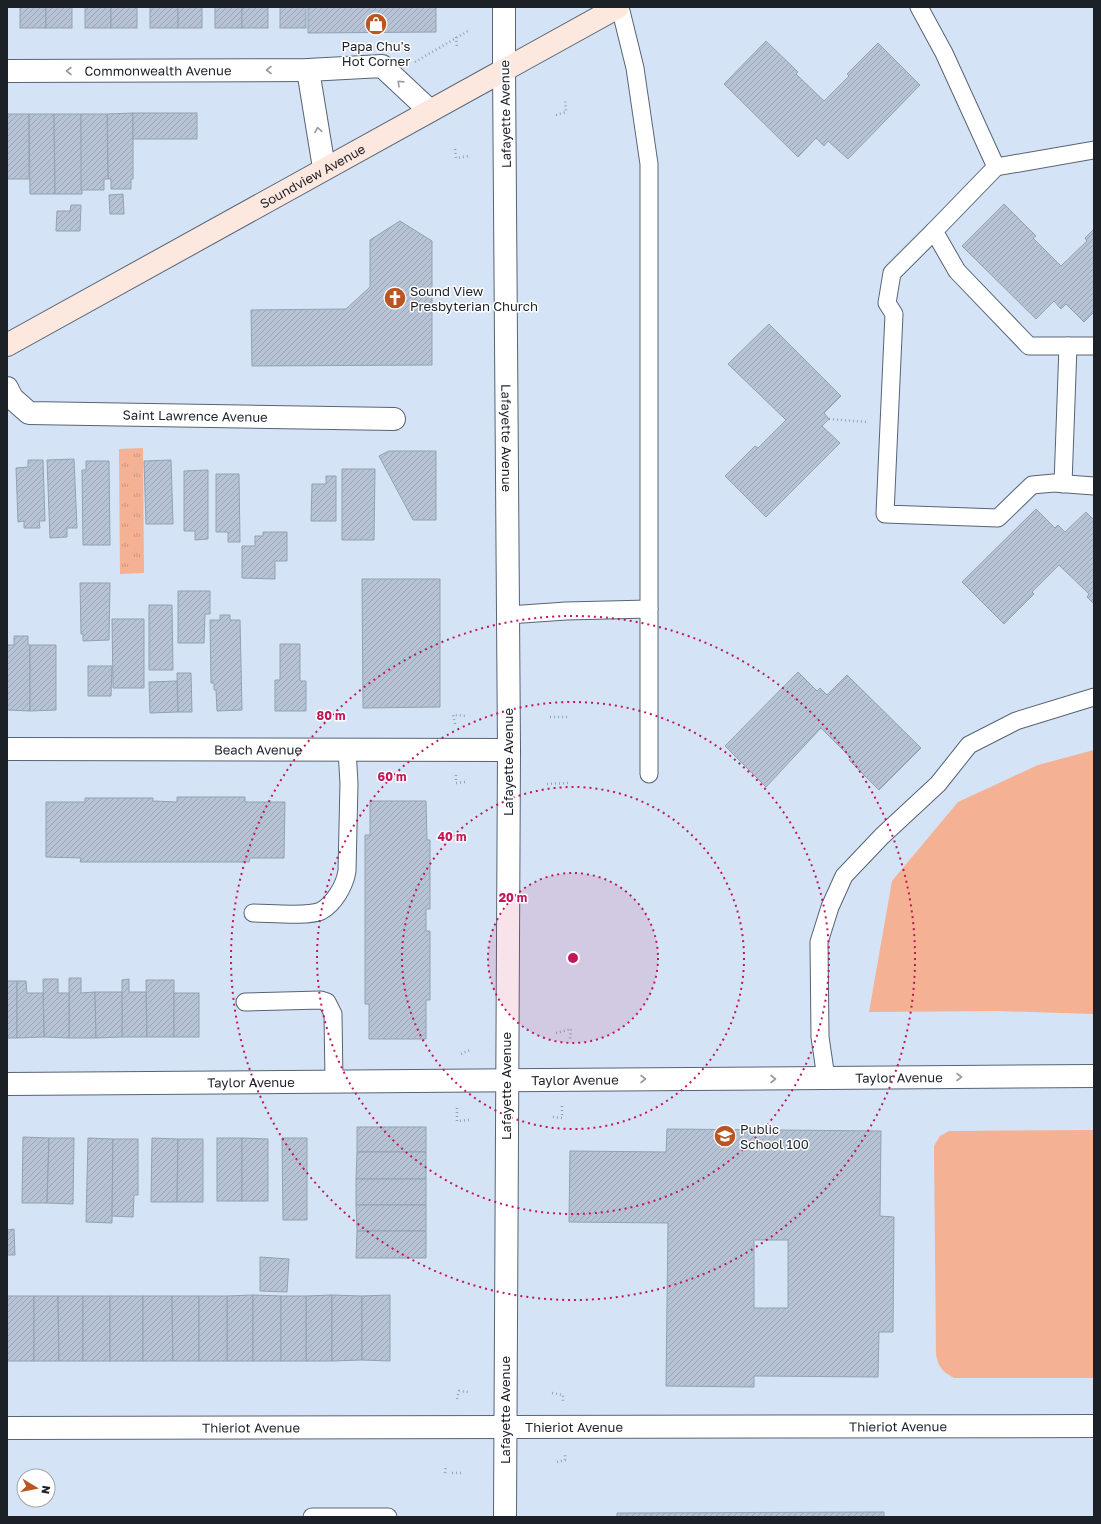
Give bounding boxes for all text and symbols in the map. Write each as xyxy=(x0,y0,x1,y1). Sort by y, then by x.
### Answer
shop icon: Papa Chu's Hot Corner xyxy=(363,11,389,37)
place label: Papa Chu's Hot Corner xyxy=(342,38,410,69)
street label: Lafayette Avenue xyxy=(496,60,514,168)
street label: Commonwealth Avenue xyxy=(84,62,232,79)
one-way arrow xyxy=(266,66,272,74)
one-way arrow xyxy=(66,67,72,75)
one-way arrow xyxy=(398,81,405,88)
one-way arrow xyxy=(314,127,323,133)
street label: Soundview Avenue xyxy=(257,141,368,212)
place label: Sound View Presbyterian Church xyxy=(410,283,538,314)
church icon: Sound View Presbyterian Church xyxy=(382,285,408,311)
street label: Lafayette Avenue xyxy=(498,384,515,492)
street label: Saint Lawrence Avenue xyxy=(122,407,268,425)
text: 80 m xyxy=(317,708,345,723)
street label: Lafayette Avenue xyxy=(500,708,516,816)
street label: Beach Avenue xyxy=(214,741,302,758)
text: 60 m xyxy=(378,769,406,784)
text: 40 m xyxy=(438,829,466,844)
text: 20 m xyxy=(499,890,527,905)
centre of rings xyxy=(566,951,580,965)
street label: Lafayette Avenue xyxy=(498,1032,514,1140)
street label: Taylor Avenue xyxy=(855,1069,943,1086)
street label: Taylor Avenue xyxy=(531,1071,619,1088)
one-way arrow xyxy=(956,1073,962,1081)
street label: Taylor Avenue xyxy=(207,1074,295,1091)
one-way arrow xyxy=(640,1075,646,1084)
one-way arrow xyxy=(770,1075,776,1083)
place label: Public School 100 xyxy=(740,1121,809,1152)
school or university icon: Public School 100 xyxy=(712,1123,738,1149)
street label: Lafayette Avenue xyxy=(497,1356,513,1464)
street label: Thieriot Avenue xyxy=(849,1418,947,1434)
street label: Thieriot Avenue xyxy=(202,1419,300,1436)
street label: Thieriot Avenue xyxy=(525,1419,623,1435)
north arrow xyxy=(16,1468,56,1508)
text: N xyxy=(39,1485,53,1495)

